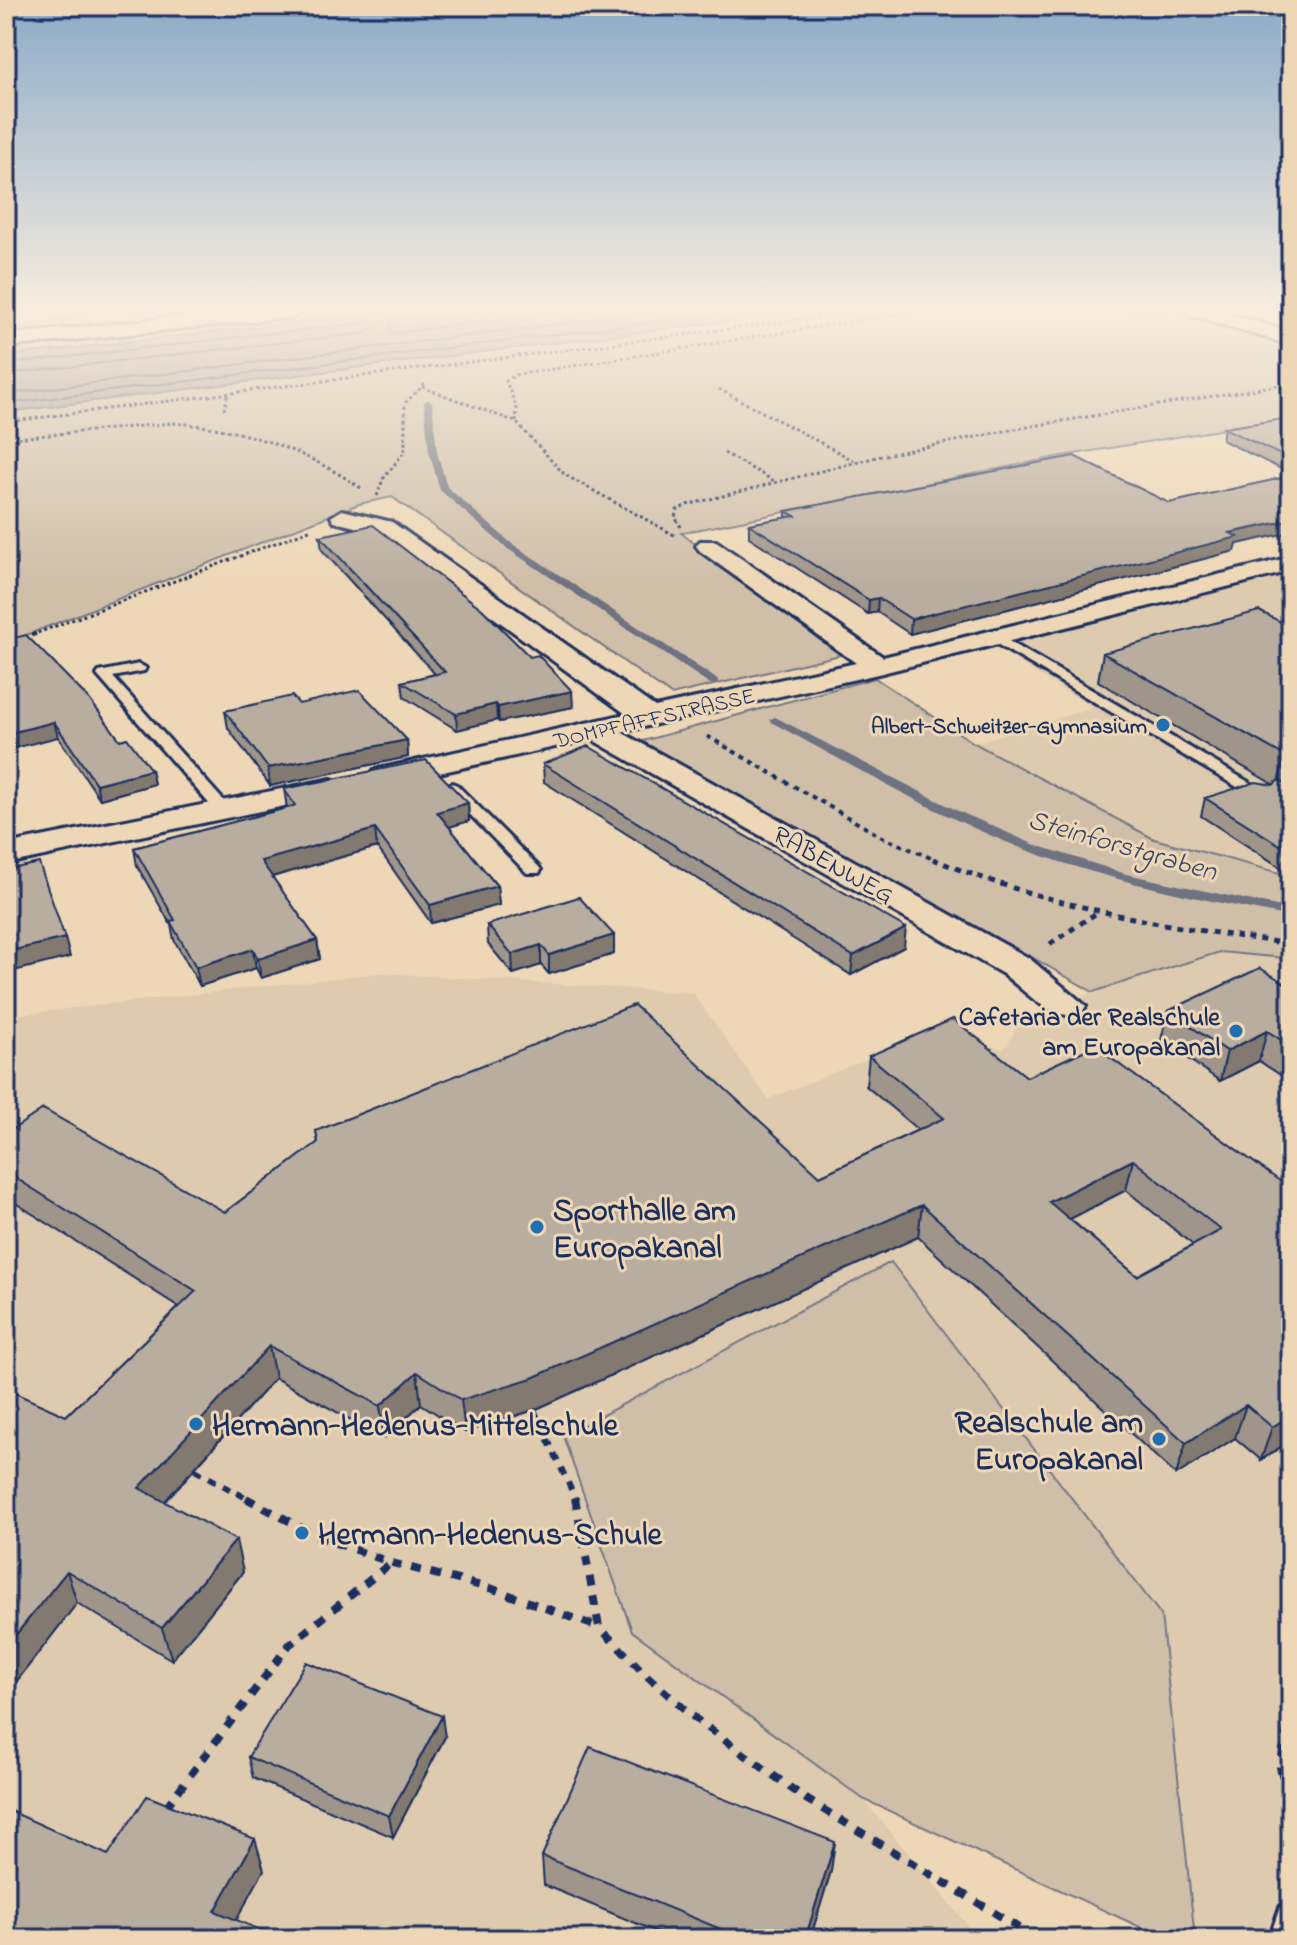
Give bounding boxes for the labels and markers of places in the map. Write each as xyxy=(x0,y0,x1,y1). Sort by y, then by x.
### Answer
place label: Albert-Schweitzer-Gymnasium xyxy=(871,712,1147,745)
marker: Albert-Schweitzer-Gymnasium xyxy=(1154,716,1172,734)
place label: Cafetaria der Realschule am Europakanal xyxy=(959,1000,1221,1068)
marker: Cafetaria der Realschule am Europakanal xyxy=(1227,1022,1245,1040)
place label: Sporthalle am Europakanal xyxy=(553,1189,736,1273)
marker: Sporthalle am Europakanal xyxy=(528,1218,546,1236)
place label: Realschule am Europakanal xyxy=(955,1401,1143,1485)
place label: Hermann-Hedenus-Mittelschule xyxy=(212,1404,620,1451)
marker: Hermann-Hedenus-Mittelschule xyxy=(187,1415,205,1433)
marker: Realschule am Europakanal xyxy=(1150,1430,1168,1448)
place label: Hermann-Hedenus-Schule xyxy=(318,1513,664,1560)
marker: Hermann-Hedenus-Schule xyxy=(293,1524,311,1542)

